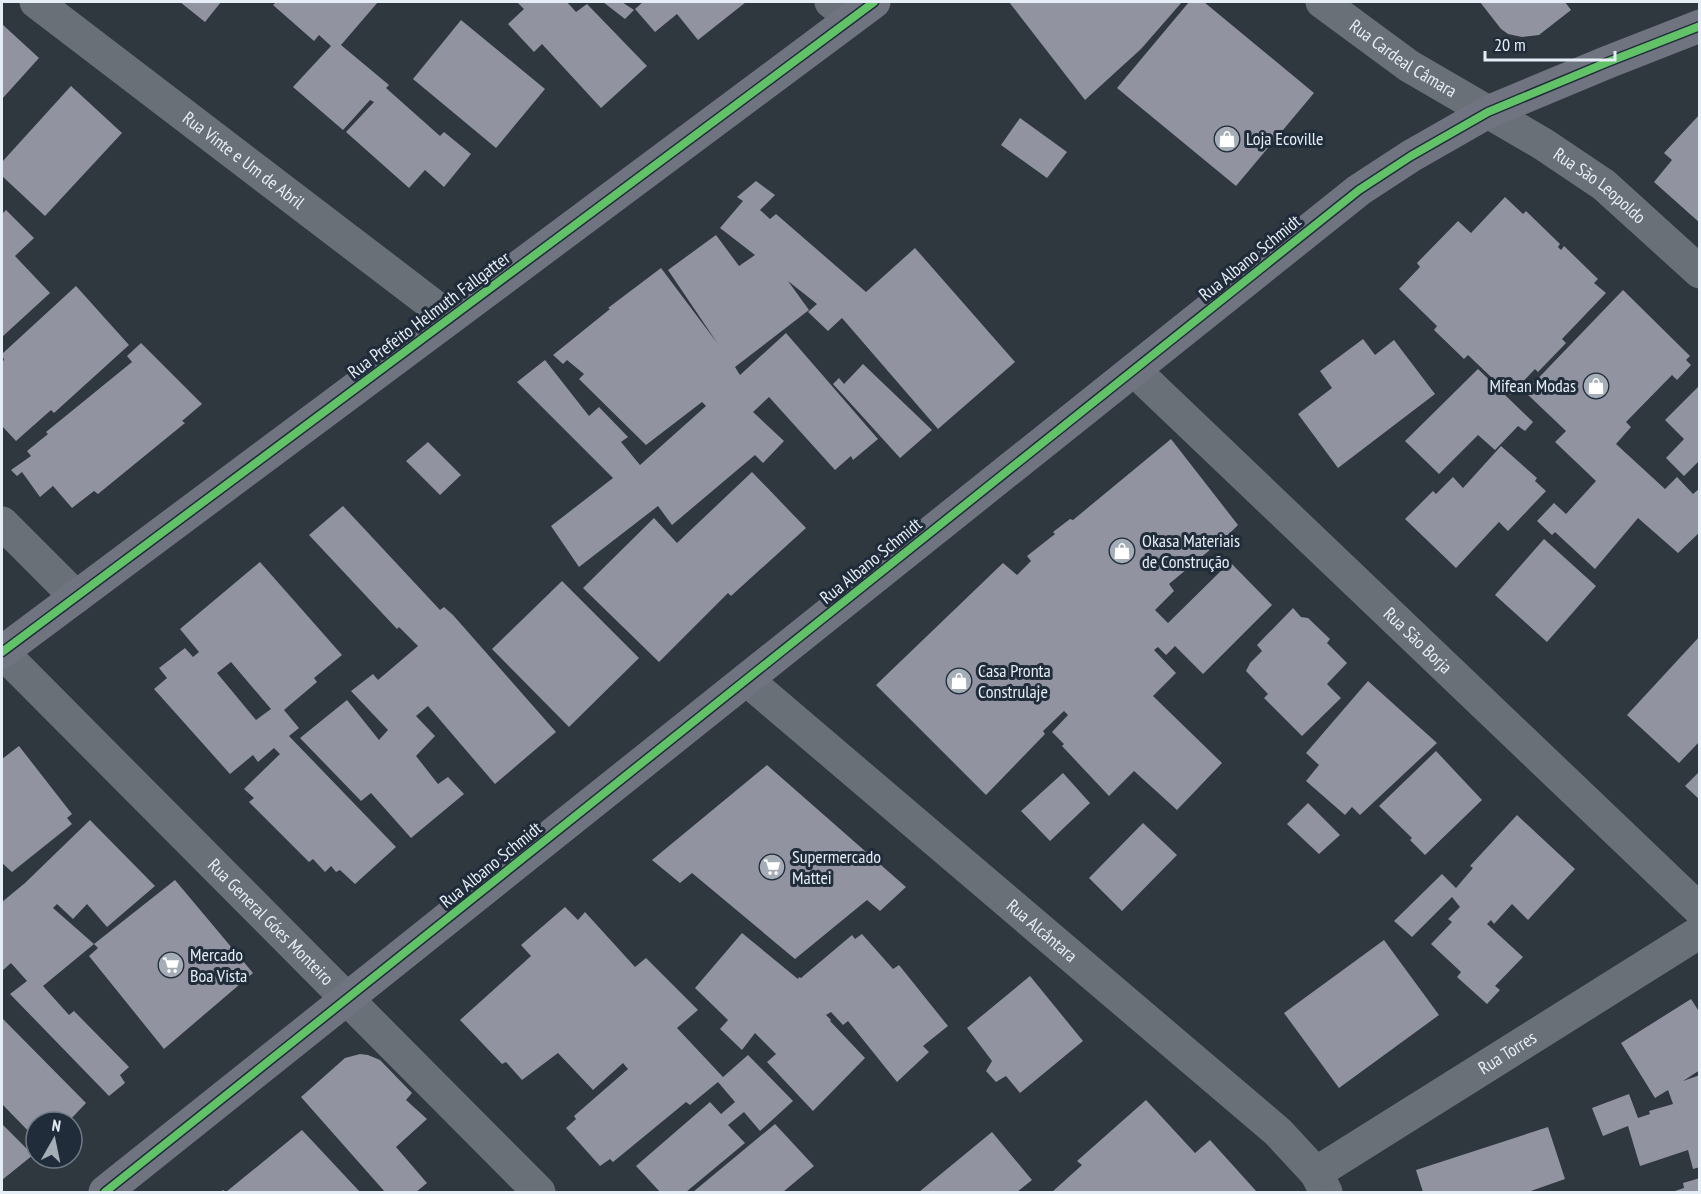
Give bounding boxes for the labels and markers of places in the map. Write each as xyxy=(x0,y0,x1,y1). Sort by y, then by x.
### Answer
shop icon: Loja Ecoville xyxy=(1212,124,1242,154)
place label: Loja Ecoville xyxy=(1246,127,1323,150)
shop icon: Mifean Modas xyxy=(1581,371,1611,401)
place label: Mifean Modas xyxy=(1489,374,1576,397)
place label: Okasa Materiais de Construção xyxy=(1142,529,1240,573)
shop icon: Okasa Materiais de Construção xyxy=(1107,536,1137,566)
place label: Casa Pronta Construlaje xyxy=(978,659,1051,703)
shop icon: Casa Pronta Construlaje xyxy=(944,666,974,696)
place label: Supermercado Mattei xyxy=(792,845,881,889)
supermarket icon: Supermercado Mattei xyxy=(757,852,787,882)
place label: Mercado Boa Vista xyxy=(190,943,247,987)
supermarket icon: Mercado Boa Vista xyxy=(156,950,186,980)

